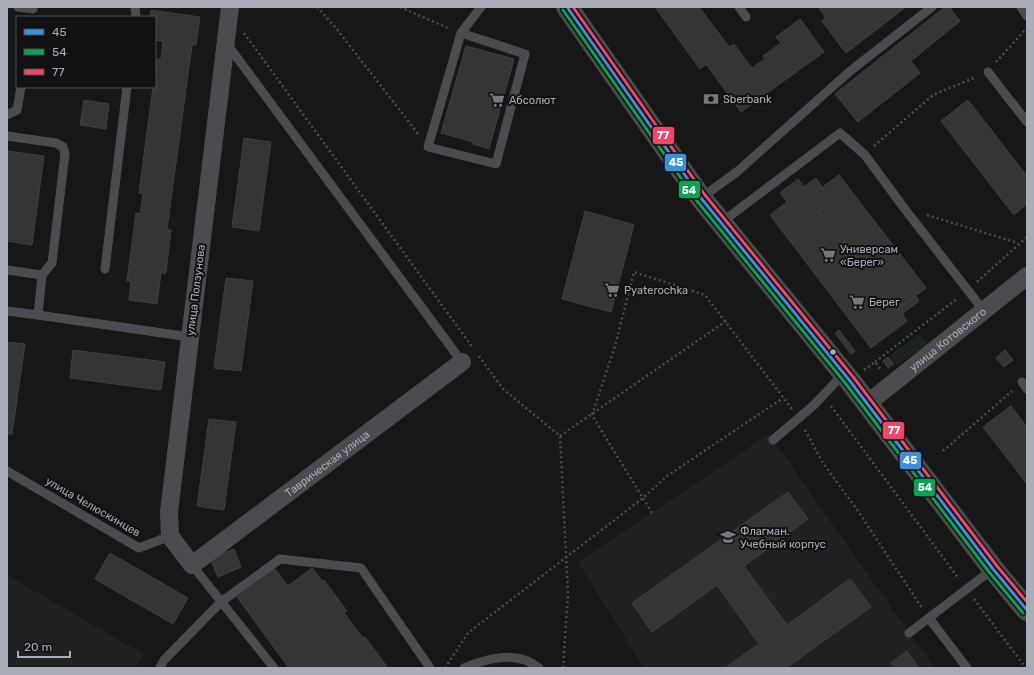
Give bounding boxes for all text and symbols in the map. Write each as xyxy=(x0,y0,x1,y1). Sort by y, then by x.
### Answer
legend xyxy=(16,16,156,88)
text: 45 xyxy=(52,25,67,39)
text: 54 xyxy=(52,45,67,59)
text: 77 xyxy=(52,65,64,79)
bank icon: Sberbank xyxy=(702,90,720,108)
supermarket icon: Абсолют xyxy=(488,91,506,109)
place label: Sberbank xyxy=(723,93,772,106)
place label: Абсолют xyxy=(509,94,556,107)
line badge: 77 xyxy=(652,126,675,145)
text: 77 xyxy=(657,129,670,142)
line badge: 45 xyxy=(664,153,687,172)
text: 45 xyxy=(669,156,683,169)
line badge: 54 xyxy=(678,180,701,199)
text: 54 xyxy=(682,184,697,197)
place label: Универсам «Берег» xyxy=(840,243,898,269)
street label: улица Ползунова xyxy=(184,244,208,336)
supermarket icon: Универсам «Берег» xyxy=(819,246,837,264)
supermarket icon: Pyaterochka xyxy=(603,281,621,299)
place label: Pyaterochka xyxy=(624,284,688,297)
supermarket icon: Берег xyxy=(848,293,866,311)
place label: Берег xyxy=(869,296,900,309)
street label: улица Котовского xyxy=(907,305,989,374)
unlabelled marker xyxy=(828,347,838,357)
line badge: 77 xyxy=(882,421,905,440)
text: 77 xyxy=(888,424,901,437)
street label: Таврическая улица xyxy=(282,427,372,500)
line badge: 45 xyxy=(899,451,922,470)
text: 45 xyxy=(903,454,917,467)
street label: улица Челюскинцев xyxy=(43,475,143,539)
line badge: 54 xyxy=(913,478,936,497)
text: 54 xyxy=(918,481,933,494)
place label: Флагман. Учебный корпус xyxy=(740,525,826,551)
school or university icon: Флагман. Учебный корпус xyxy=(719,528,737,546)
scale bar xyxy=(18,633,70,659)
text: 20 m xyxy=(24,640,52,654)

